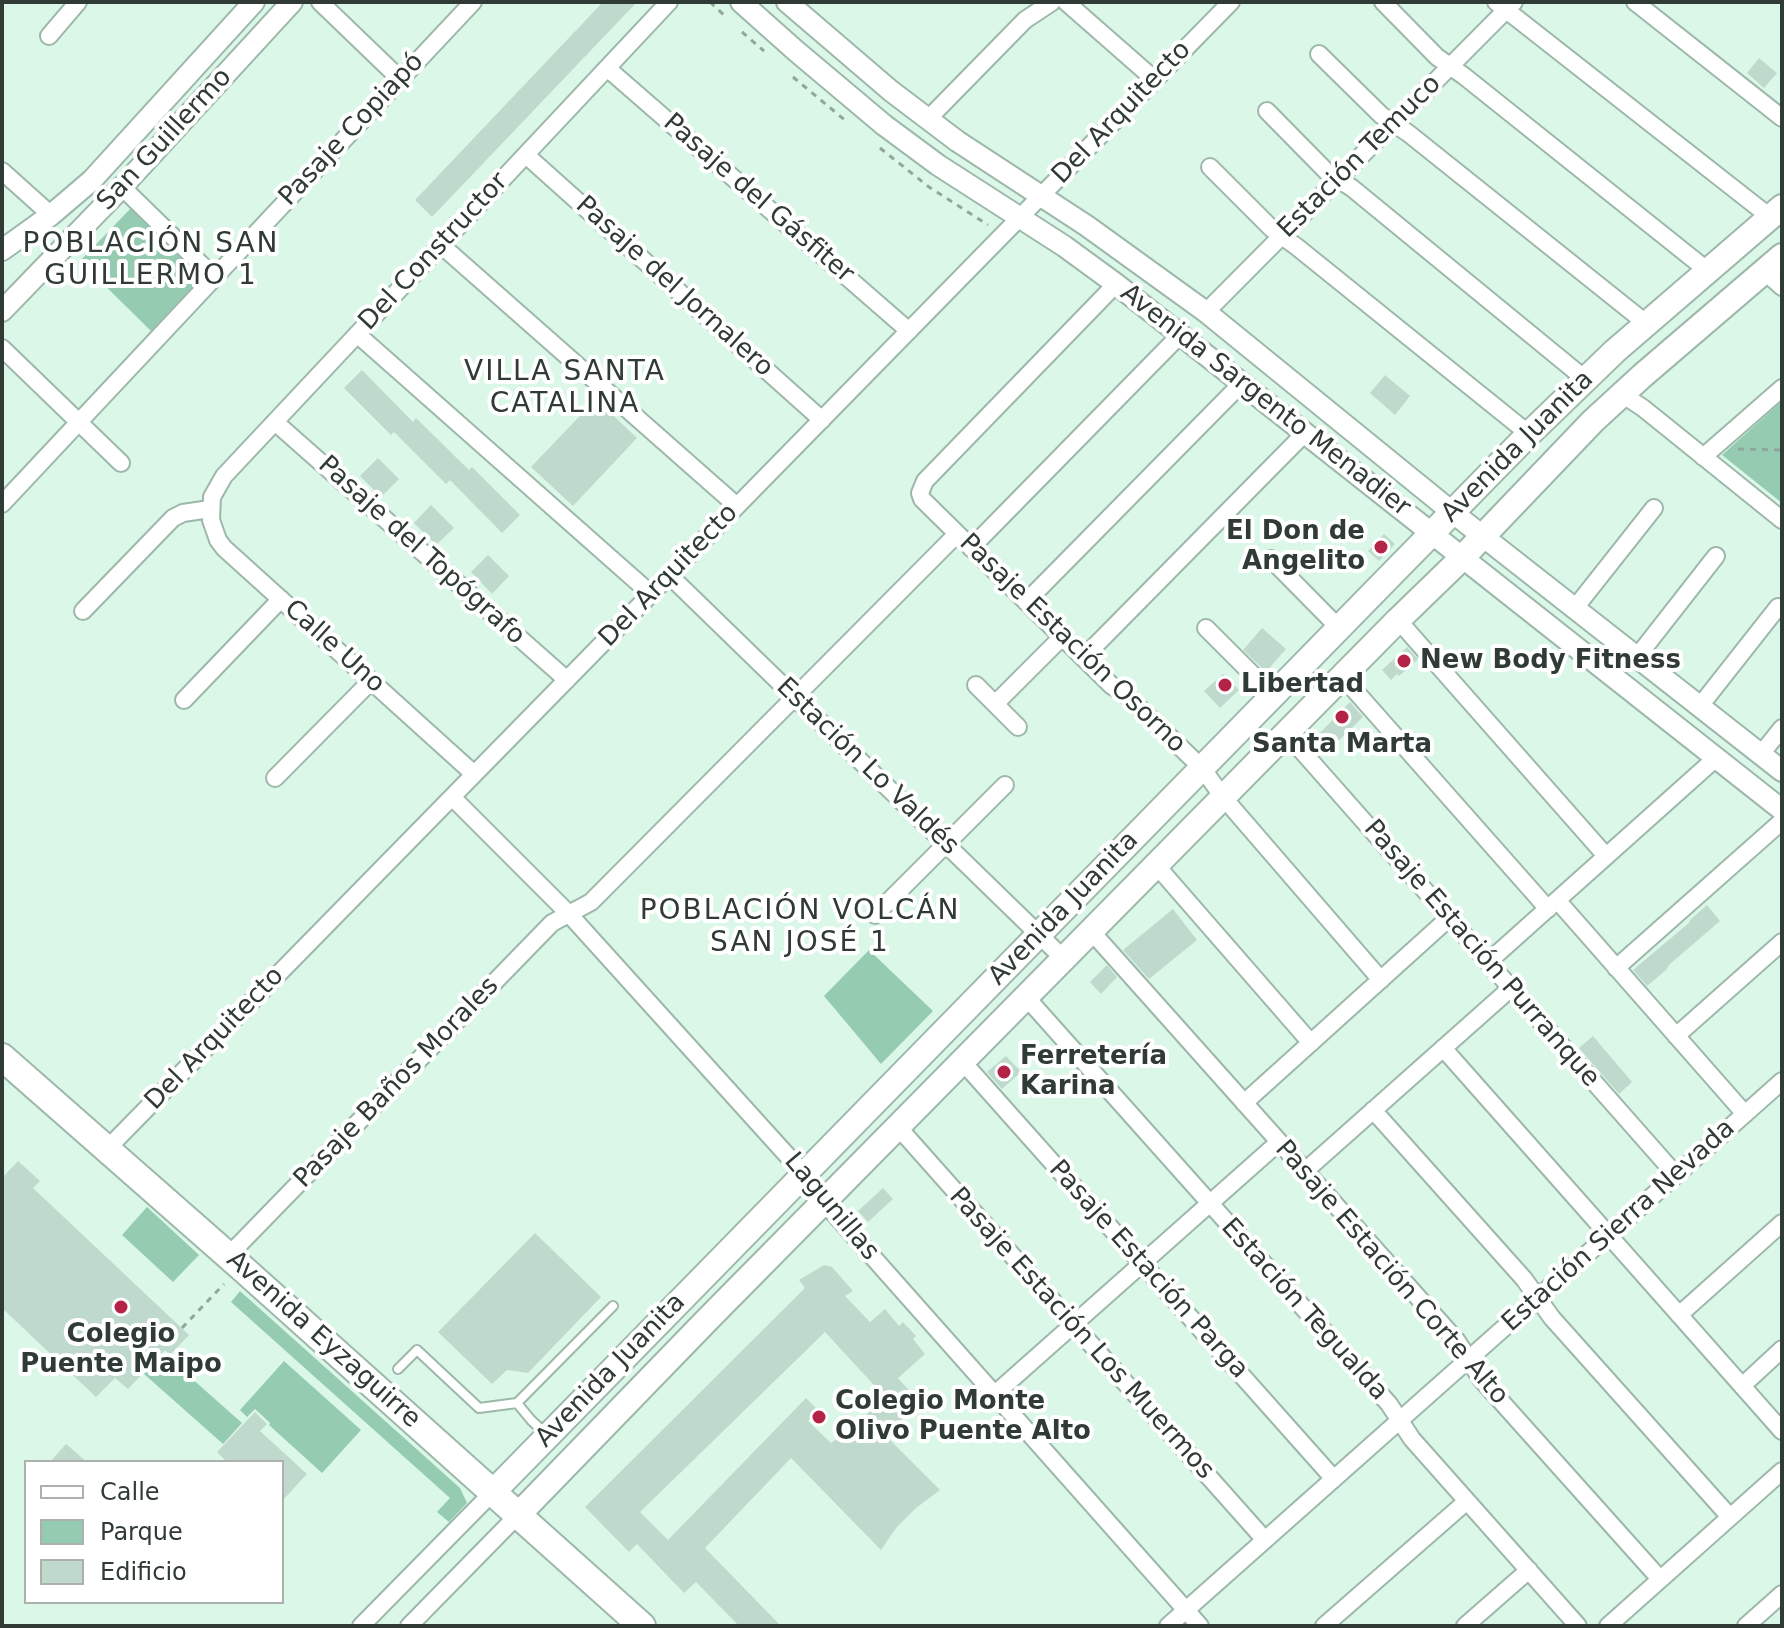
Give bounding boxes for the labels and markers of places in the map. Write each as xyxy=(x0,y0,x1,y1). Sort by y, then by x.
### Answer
place label: El Don de Angelito xyxy=(1226,516,1365,578)
marker: El Don de Angelito xyxy=(1372,538,1390,556)
place label: New Body Fitness xyxy=(1420,645,1681,677)
marker: New Body Fitness xyxy=(1395,652,1413,670)
place label: Libertad xyxy=(1241,669,1364,701)
marker: Libertad xyxy=(1216,676,1234,694)
marker: Santa Marta xyxy=(1333,708,1351,726)
place label: Santa Marta xyxy=(1252,729,1432,761)
place label: Ferretería Karina xyxy=(1020,1041,1167,1102)
marker: Ferretería Karina xyxy=(995,1063,1013,1081)
marker: Colegio Puente Maipo xyxy=(112,1298,130,1316)
place label: Colegio Puente Maipo xyxy=(20,1319,222,1380)
place label: Colegio Monte Olivo Puente Alto xyxy=(835,1386,1091,1448)
marker: Colegio Monte Olivo Puente Alto xyxy=(810,1408,828,1426)

